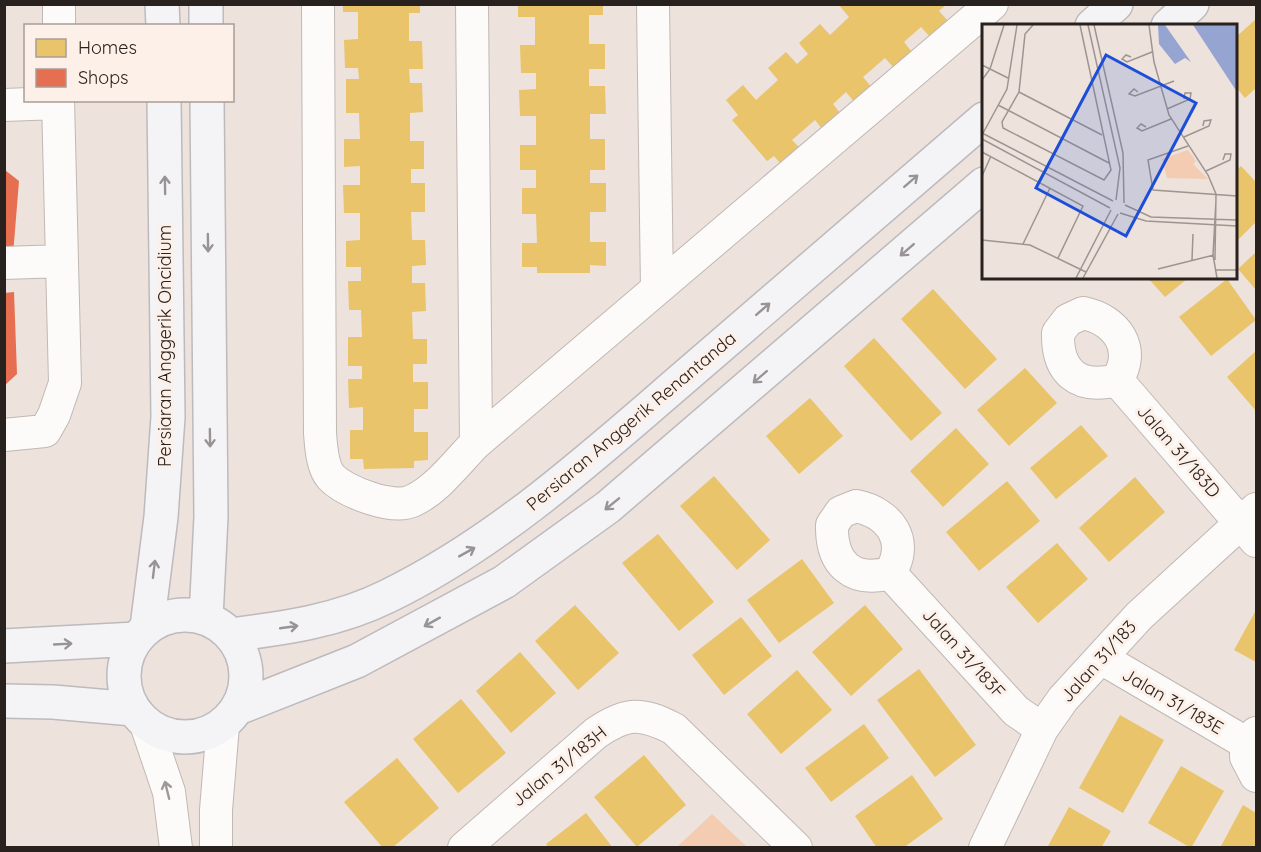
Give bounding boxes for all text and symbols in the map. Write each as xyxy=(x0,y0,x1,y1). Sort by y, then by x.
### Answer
legend xyxy=(24,24,234,102)
inset map xyxy=(982,24,1237,279)
text: Homes xyxy=(78,36,137,59)
text: Shops xyxy=(78,66,129,89)
one-way arrow xyxy=(903,174,918,188)
one-way arrow xyxy=(159,176,171,196)
street label: Persiaran Anggerik Oncidium xyxy=(153,225,176,467)
one-way arrow xyxy=(202,232,214,252)
one-way arrow xyxy=(899,243,915,256)
one-way arrow xyxy=(755,302,770,316)
street label: Persiaran Anggerik Renantanda xyxy=(522,327,740,515)
one-way arrow xyxy=(752,370,767,384)
street label: Jalan 31/183D xyxy=(1132,400,1226,502)
one-way arrow xyxy=(204,427,215,447)
one-way arrow xyxy=(604,497,620,510)
one-way arrow xyxy=(458,546,475,558)
one-way arrow xyxy=(149,559,160,579)
street label: Jalan 31/183F xyxy=(918,603,1010,703)
street label: Jalan 31/183 xyxy=(1055,615,1141,707)
one-way arrow xyxy=(423,617,440,629)
one-way arrow xyxy=(278,622,298,633)
one-way arrow xyxy=(52,639,72,650)
street label: Jalan 31/183E xyxy=(1118,663,1228,739)
street label: Jalan 31/183H xyxy=(507,721,611,811)
one-way arrow xyxy=(161,781,173,800)

